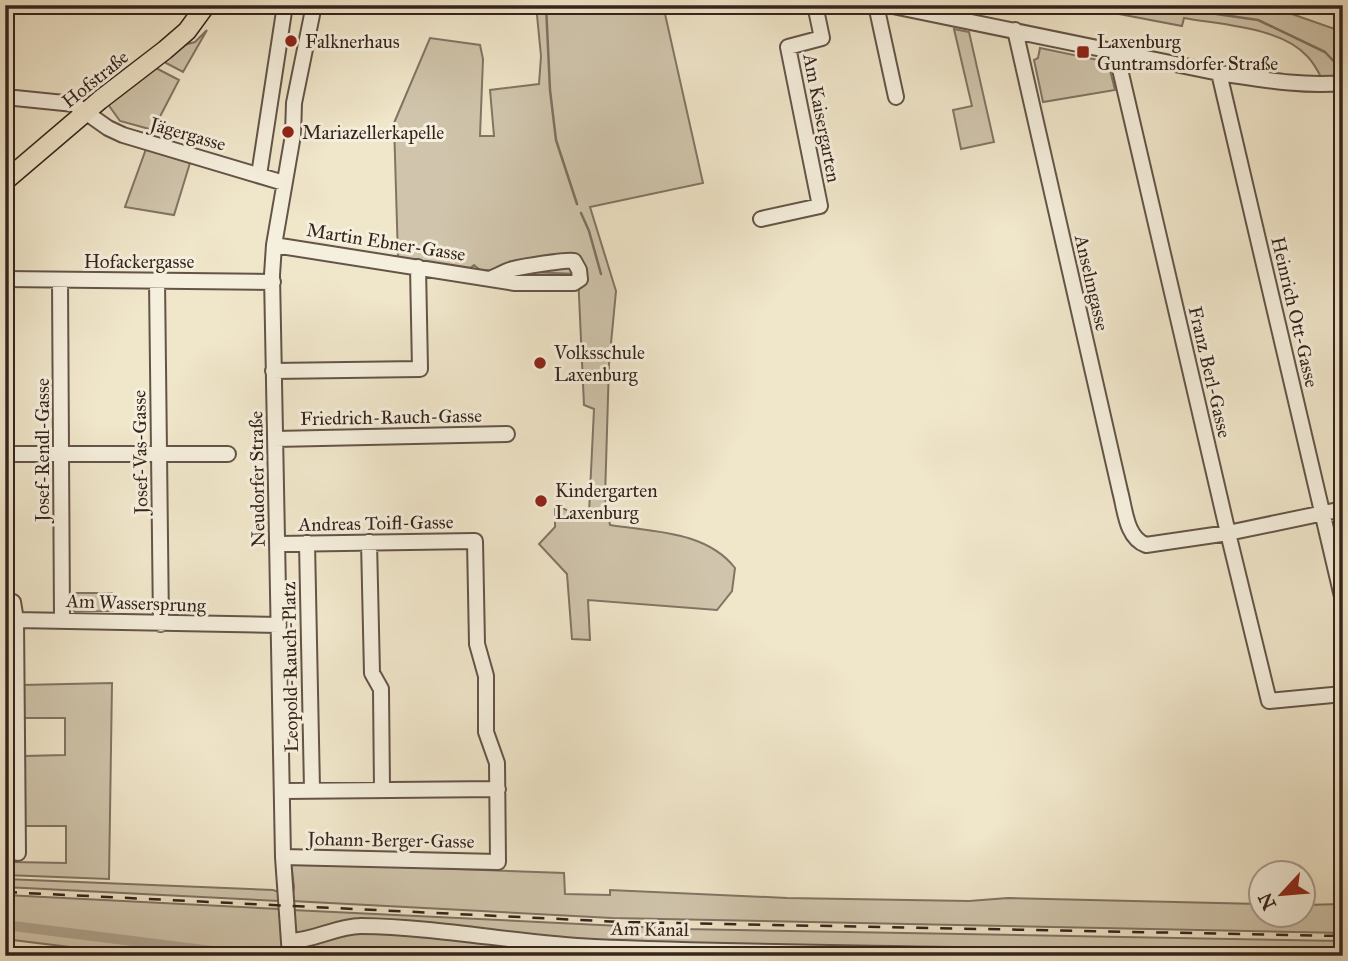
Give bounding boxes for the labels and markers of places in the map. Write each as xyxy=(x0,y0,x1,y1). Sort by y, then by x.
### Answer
place label: Falknerhaus xyxy=(305,30,400,53)
place label: Laxenburg Guntramsdorfer Straße xyxy=(1097,30,1278,75)
marker: Falknerhaus xyxy=(283,33,299,49)
marker: Laxenburg Guntramsdorfer Straße xyxy=(1075,44,1091,60)
place label: Mariazellerkapelle xyxy=(302,121,444,144)
marker: Mariazellerkapelle xyxy=(280,124,296,140)
place label: Volksschule Laxenburg xyxy=(553,341,645,387)
marker: Volksschule Laxenburg xyxy=(532,355,548,371)
place label: Kindergarten Laxenburg xyxy=(555,479,658,525)
marker: Kindergarten Laxenburg xyxy=(533,493,549,509)

